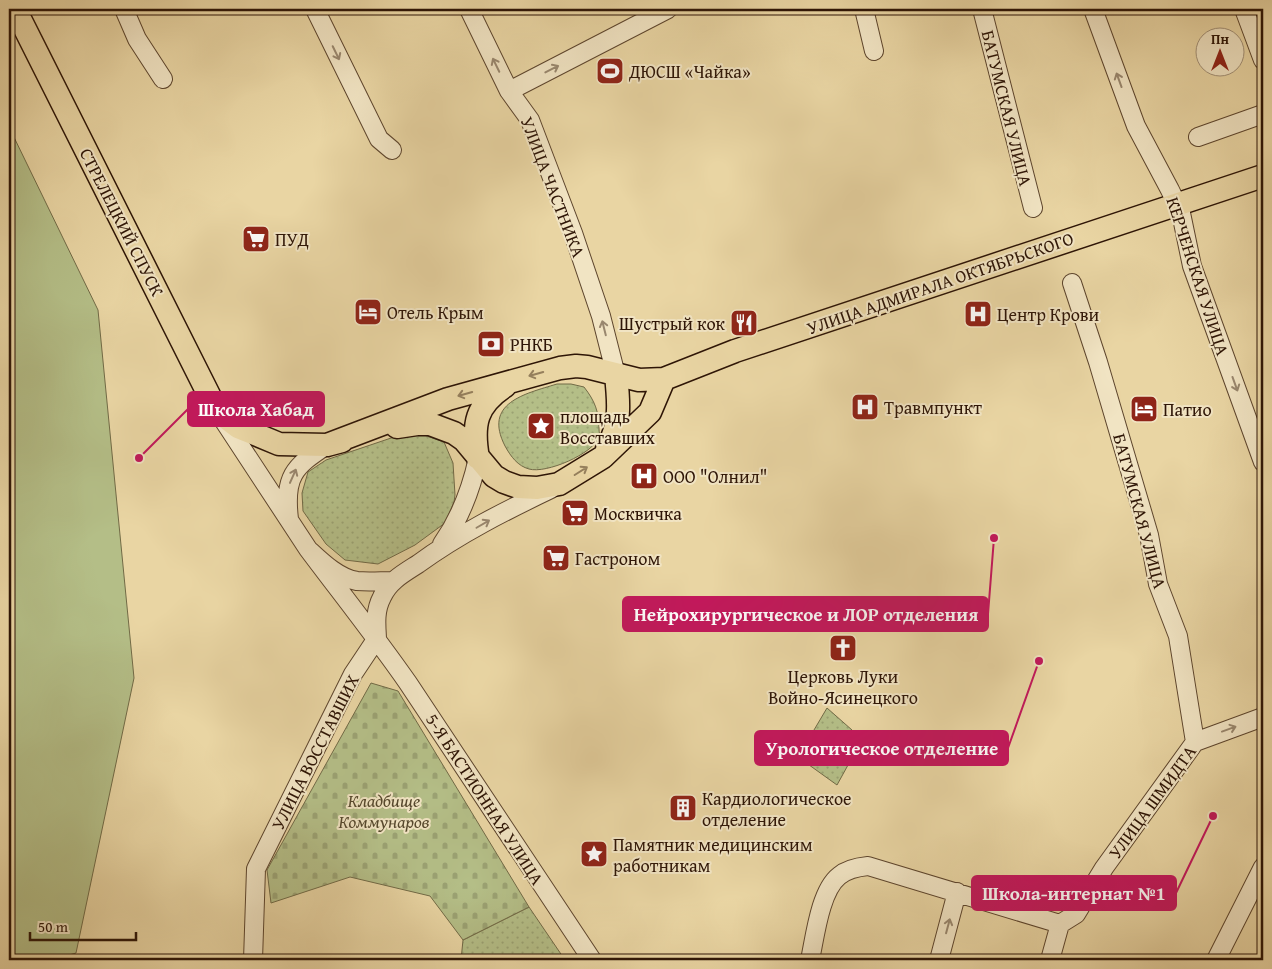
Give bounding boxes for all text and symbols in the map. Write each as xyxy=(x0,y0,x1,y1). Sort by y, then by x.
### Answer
street label: БАТУМСКАЯ УЛИЦА xyxy=(975,27,1039,189)
north arrow xyxy=(1194,28,1244,78)
text: Пн xyxy=(1211,29,1229,49)
one-way arrow xyxy=(331,45,341,60)
sports icon: ДЮСШ «Чайка» xyxy=(595,56,625,86)
one-way arrow xyxy=(491,58,501,73)
place label: ДЮСШ «Чайка» xyxy=(628,58,751,85)
one-way arrow xyxy=(545,64,560,74)
one-way arrow xyxy=(1114,73,1123,88)
street label: УЛИЦА ЧАСТНИКА xyxy=(514,113,592,261)
street label: СТРЕЛЕЦКИЙ СПУСК xyxy=(73,143,171,301)
street label: КЕРЧЕНСКАЯ УЛИЦА xyxy=(1160,193,1236,359)
supermarket icon: ПУД xyxy=(241,224,271,254)
street label: УЛИЦА АДМИРАЛА ОКТЯБРЬСКОГО xyxy=(803,225,1077,341)
place label: ПУД xyxy=(275,226,309,253)
hotel icon: Отель Крым xyxy=(353,297,383,327)
place label: Отель Крым xyxy=(387,299,484,326)
hospital icon: Центр Крови xyxy=(963,299,993,329)
place label: Центр Крови xyxy=(997,301,1100,328)
restaurant icon: Шустрый кок xyxy=(729,308,759,338)
place label: Шустрый кок xyxy=(619,310,726,337)
one-way arrow xyxy=(599,320,608,336)
bank icon: РНКБ xyxy=(476,329,506,359)
place label: РНКБ xyxy=(510,331,553,358)
one-way arrow xyxy=(529,370,545,379)
one-way arrow xyxy=(1231,376,1240,391)
one-way arrow xyxy=(458,390,474,400)
callout: Школа Хабад xyxy=(188,392,324,426)
hospital icon: Травмпункт xyxy=(850,392,880,422)
place label: Травмпункт xyxy=(884,394,982,421)
hotel icon: Патио xyxy=(1129,394,1159,424)
text: Школа Хабад xyxy=(198,395,314,423)
place label: Патио xyxy=(1163,396,1212,423)
place label: площадь Восставших xyxy=(560,403,656,451)
place icon: площадь Восставших xyxy=(526,411,556,441)
street label: БАТУМСКАЯ УЛИЦА xyxy=(1106,430,1174,592)
hospital icon: ООО "Олнил" xyxy=(629,461,659,491)
place label: ООО "Олнил" xyxy=(663,463,767,490)
one-way arrow xyxy=(574,465,588,475)
one-way arrow xyxy=(289,469,299,484)
supermarket icon: Москвичка xyxy=(560,498,590,528)
place label: Москвичка xyxy=(594,500,682,527)
one-way arrow xyxy=(475,518,489,528)
supermarket icon: Гастроном xyxy=(541,543,571,573)
place label: Гастроном xyxy=(575,545,660,572)
callout: Нейрохирургическое и ЛОР отделения xyxy=(623,597,988,631)
text: Нейрохирургическое и ЛОР отделения xyxy=(634,600,978,628)
church icon: Церковь Луки Войно-Ясинецкого xyxy=(828,633,858,663)
place label: Церковь Луки Войно-Ясинецкого xyxy=(768,663,918,711)
street label: УЛИЦА ВОССТАВШИХ xyxy=(264,670,366,834)
street label: 5-Я БАСТИОННАЯ УЛИЦА xyxy=(419,708,551,890)
one-way arrow xyxy=(1221,724,1236,733)
callout: Урологическое отделение xyxy=(755,731,1008,765)
text: Урологическое отделение xyxy=(766,734,998,762)
street label: УЛИЦА ШМИДТА xyxy=(1101,739,1203,864)
place label: Кардиологическое отделение xyxy=(702,785,852,833)
park label: Кладбище Коммунаров xyxy=(338,787,430,835)
building icon: Кардиологическое отделение xyxy=(668,793,698,823)
place label: Памятник медицинским работникам xyxy=(613,831,813,879)
place icon: Памятник медицинским работникам xyxy=(579,839,609,869)
callout: Школа-интернат №1 xyxy=(972,876,1176,910)
text: Школа-интернат №1 xyxy=(982,879,1166,907)
scale bar xyxy=(30,909,136,941)
text: 50 m xyxy=(38,916,69,937)
one-way arrow xyxy=(944,919,953,935)

